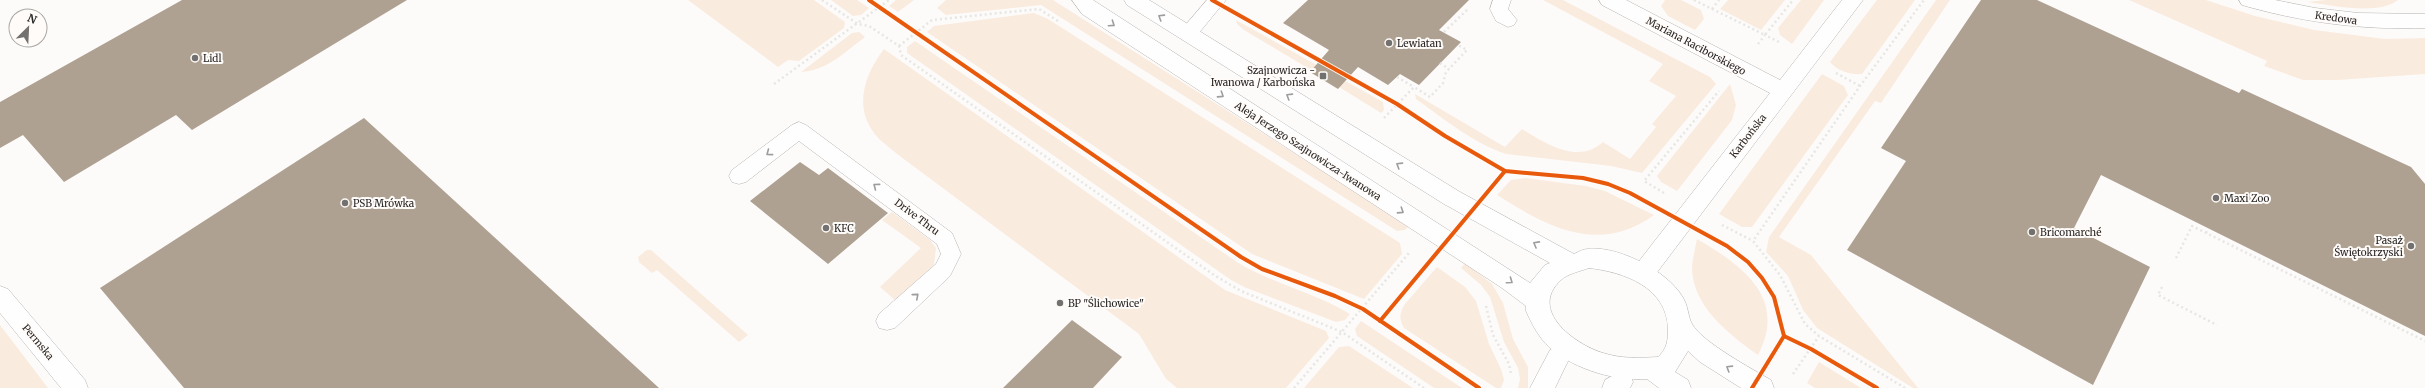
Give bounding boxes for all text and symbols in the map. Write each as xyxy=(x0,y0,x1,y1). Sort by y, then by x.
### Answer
north arrow xyxy=(8,8,48,48)
street label: Kredowa xyxy=(2314,9,2359,27)
text: N xyxy=(25,11,39,27)
one-way arrow xyxy=(1158,14,1165,21)
street label: Mariana Raciborskiego xyxy=(1644,14,1748,78)
one-way arrow xyxy=(1108,19,1115,27)
place label: Lewiatan xyxy=(1397,37,1442,50)
marker: Lewiatan xyxy=(1384,38,1394,48)
place label: Lidl xyxy=(203,52,222,65)
marker: Lidl xyxy=(190,53,200,63)
place label: Szajnowicza - Iwanowa / Karbońska xyxy=(1211,64,1316,89)
marker: Szajnowicza - Iwanowa / Karbońska xyxy=(1318,71,1328,81)
one-way arrow xyxy=(1217,91,1224,98)
one-way arrow xyxy=(1286,94,1293,101)
street label: Aleja Jerzego Szajnowicza-Iwanowa xyxy=(1232,98,1384,204)
street label: Karbońska xyxy=(1727,111,1770,161)
one-way arrow xyxy=(766,148,773,156)
one-way arrow xyxy=(1396,162,1403,170)
one-way arrow xyxy=(874,184,881,191)
place label: Maxi Zoo xyxy=(2224,192,2270,205)
marker: Maxi Zoo xyxy=(2211,193,2221,203)
street label: Drive Thru xyxy=(892,196,942,238)
place label: PSB Mrówka xyxy=(353,197,415,210)
marker: PSB Mrówka xyxy=(340,198,350,208)
one-way arrow xyxy=(1397,206,1404,214)
place label: KFC xyxy=(834,222,854,235)
marker: KFC xyxy=(821,223,831,233)
place label: Bricomarché xyxy=(2040,226,2101,239)
marker: Bricomarché xyxy=(2027,227,2037,237)
place label: Pasaż Świętokrzyski xyxy=(2334,234,2404,259)
one-way arrow xyxy=(1533,241,1540,248)
marker: Pasaż Świętokrzyski xyxy=(2406,241,2416,251)
one-way arrow xyxy=(1506,276,1513,284)
one-way arrow xyxy=(912,293,919,300)
place label: BP "Ślichowice" xyxy=(1068,296,1144,310)
marker: BP "Ślichowice" xyxy=(1055,298,1065,308)
street label: Permska xyxy=(19,322,57,363)
one-way arrow xyxy=(1726,365,1733,372)

